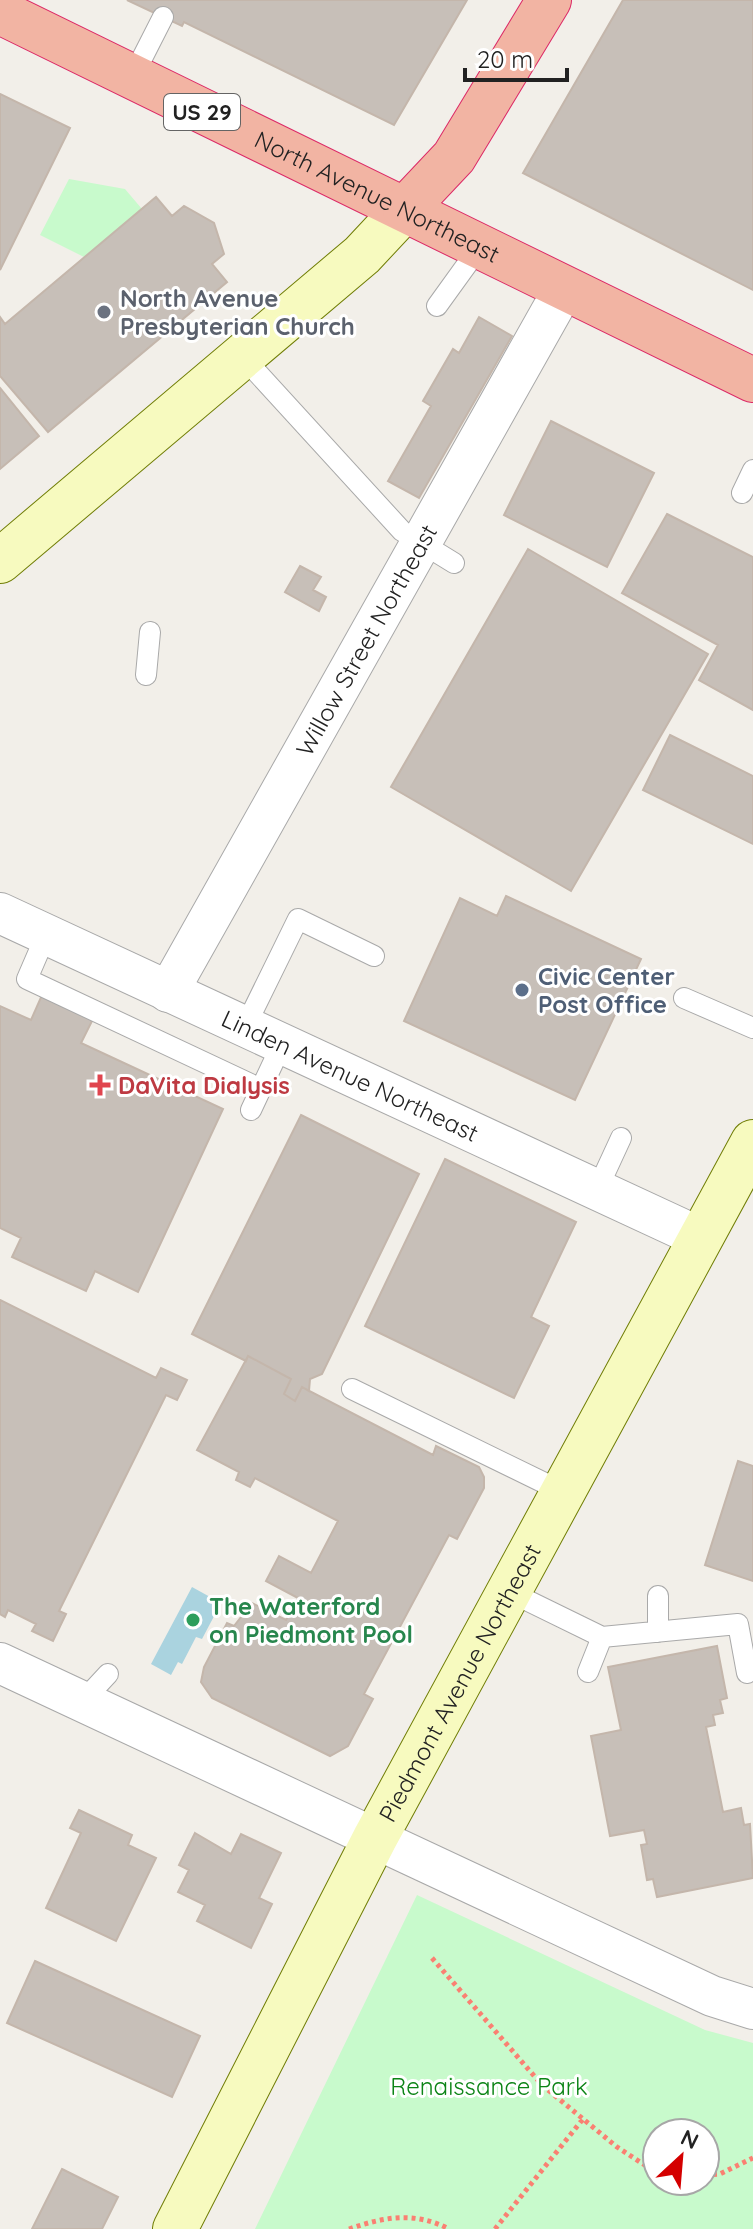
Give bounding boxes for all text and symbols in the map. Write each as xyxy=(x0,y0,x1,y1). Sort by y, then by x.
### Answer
scale bar xyxy=(465,32,567,82)
text: 20 m xyxy=(477,44,533,74)
road number: US 29 xyxy=(164,94,240,130)
street label: North Avenue Northeast xyxy=(250,124,505,269)
place label: North Avenue Presbyterian Church xyxy=(120,283,355,341)
marker: North Avenue Presbyterian Church xyxy=(95,303,113,321)
street label: Willow Street Northeast xyxy=(289,519,443,761)
place label: Civic Center Post Office xyxy=(538,961,675,1019)
marker: Civic Center Post Office xyxy=(513,981,531,999)
street label: Linden Avenue Northeast xyxy=(217,1003,483,1148)
place label: DaVita Dialysis xyxy=(118,1070,290,1100)
marker: DaVita Dialysis xyxy=(89,1074,111,1096)
street label: Piedmont Avenue Northeast xyxy=(372,1538,547,1827)
place label: The Waterford on Piedmont Pool xyxy=(209,1591,413,1649)
marker: The Waterford on Piedmont Pool xyxy=(184,1611,202,1629)
park label: Renaissance Park xyxy=(390,2071,588,2101)
north arrow xyxy=(641,2117,721,2197)
text: N xyxy=(676,2123,703,2155)

